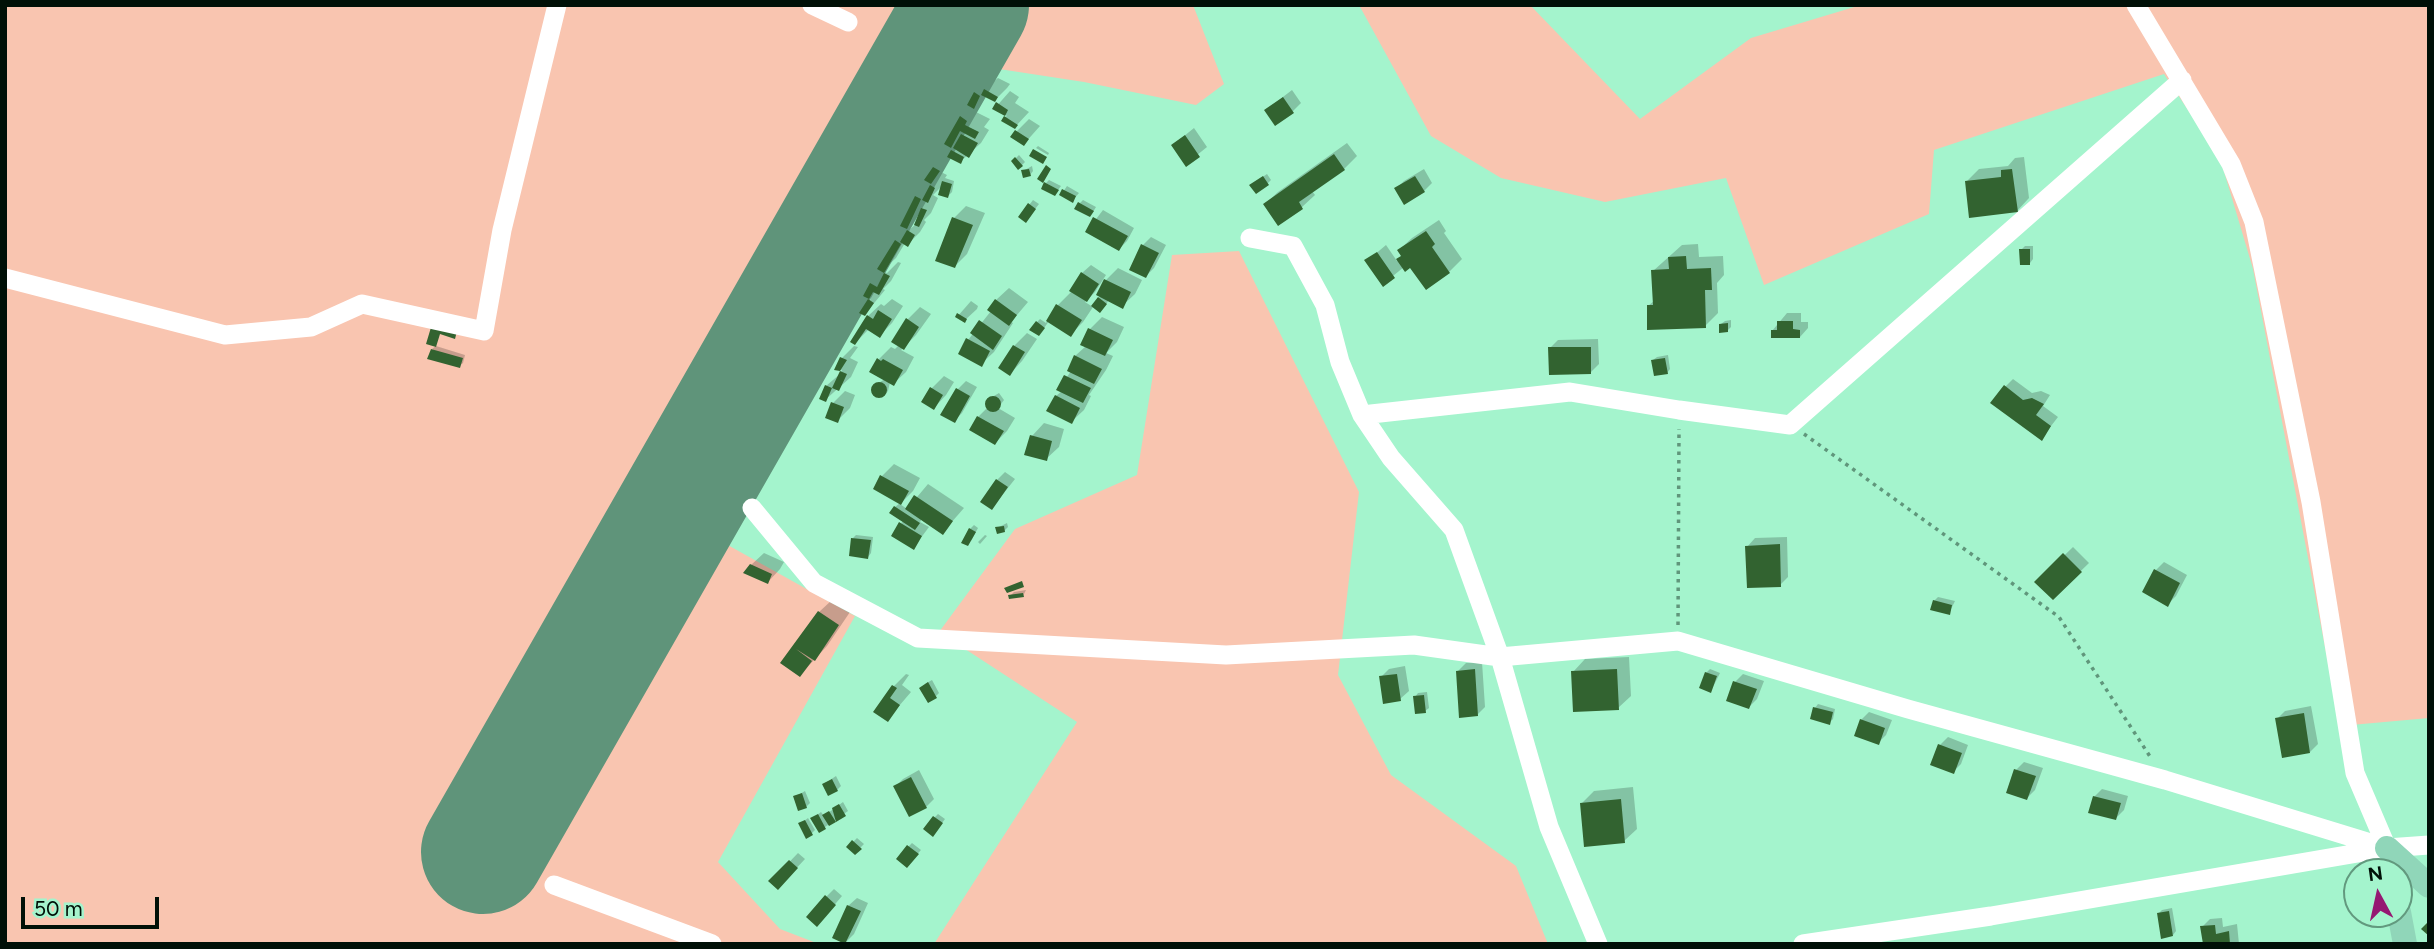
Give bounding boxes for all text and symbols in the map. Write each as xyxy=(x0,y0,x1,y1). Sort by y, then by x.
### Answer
north arrow xyxy=(2343,858,2413,928)
text: N xyxy=(2366,861,2384,886)
scale bar xyxy=(24,883,163,927)
text: 50 m xyxy=(34,896,83,921)

